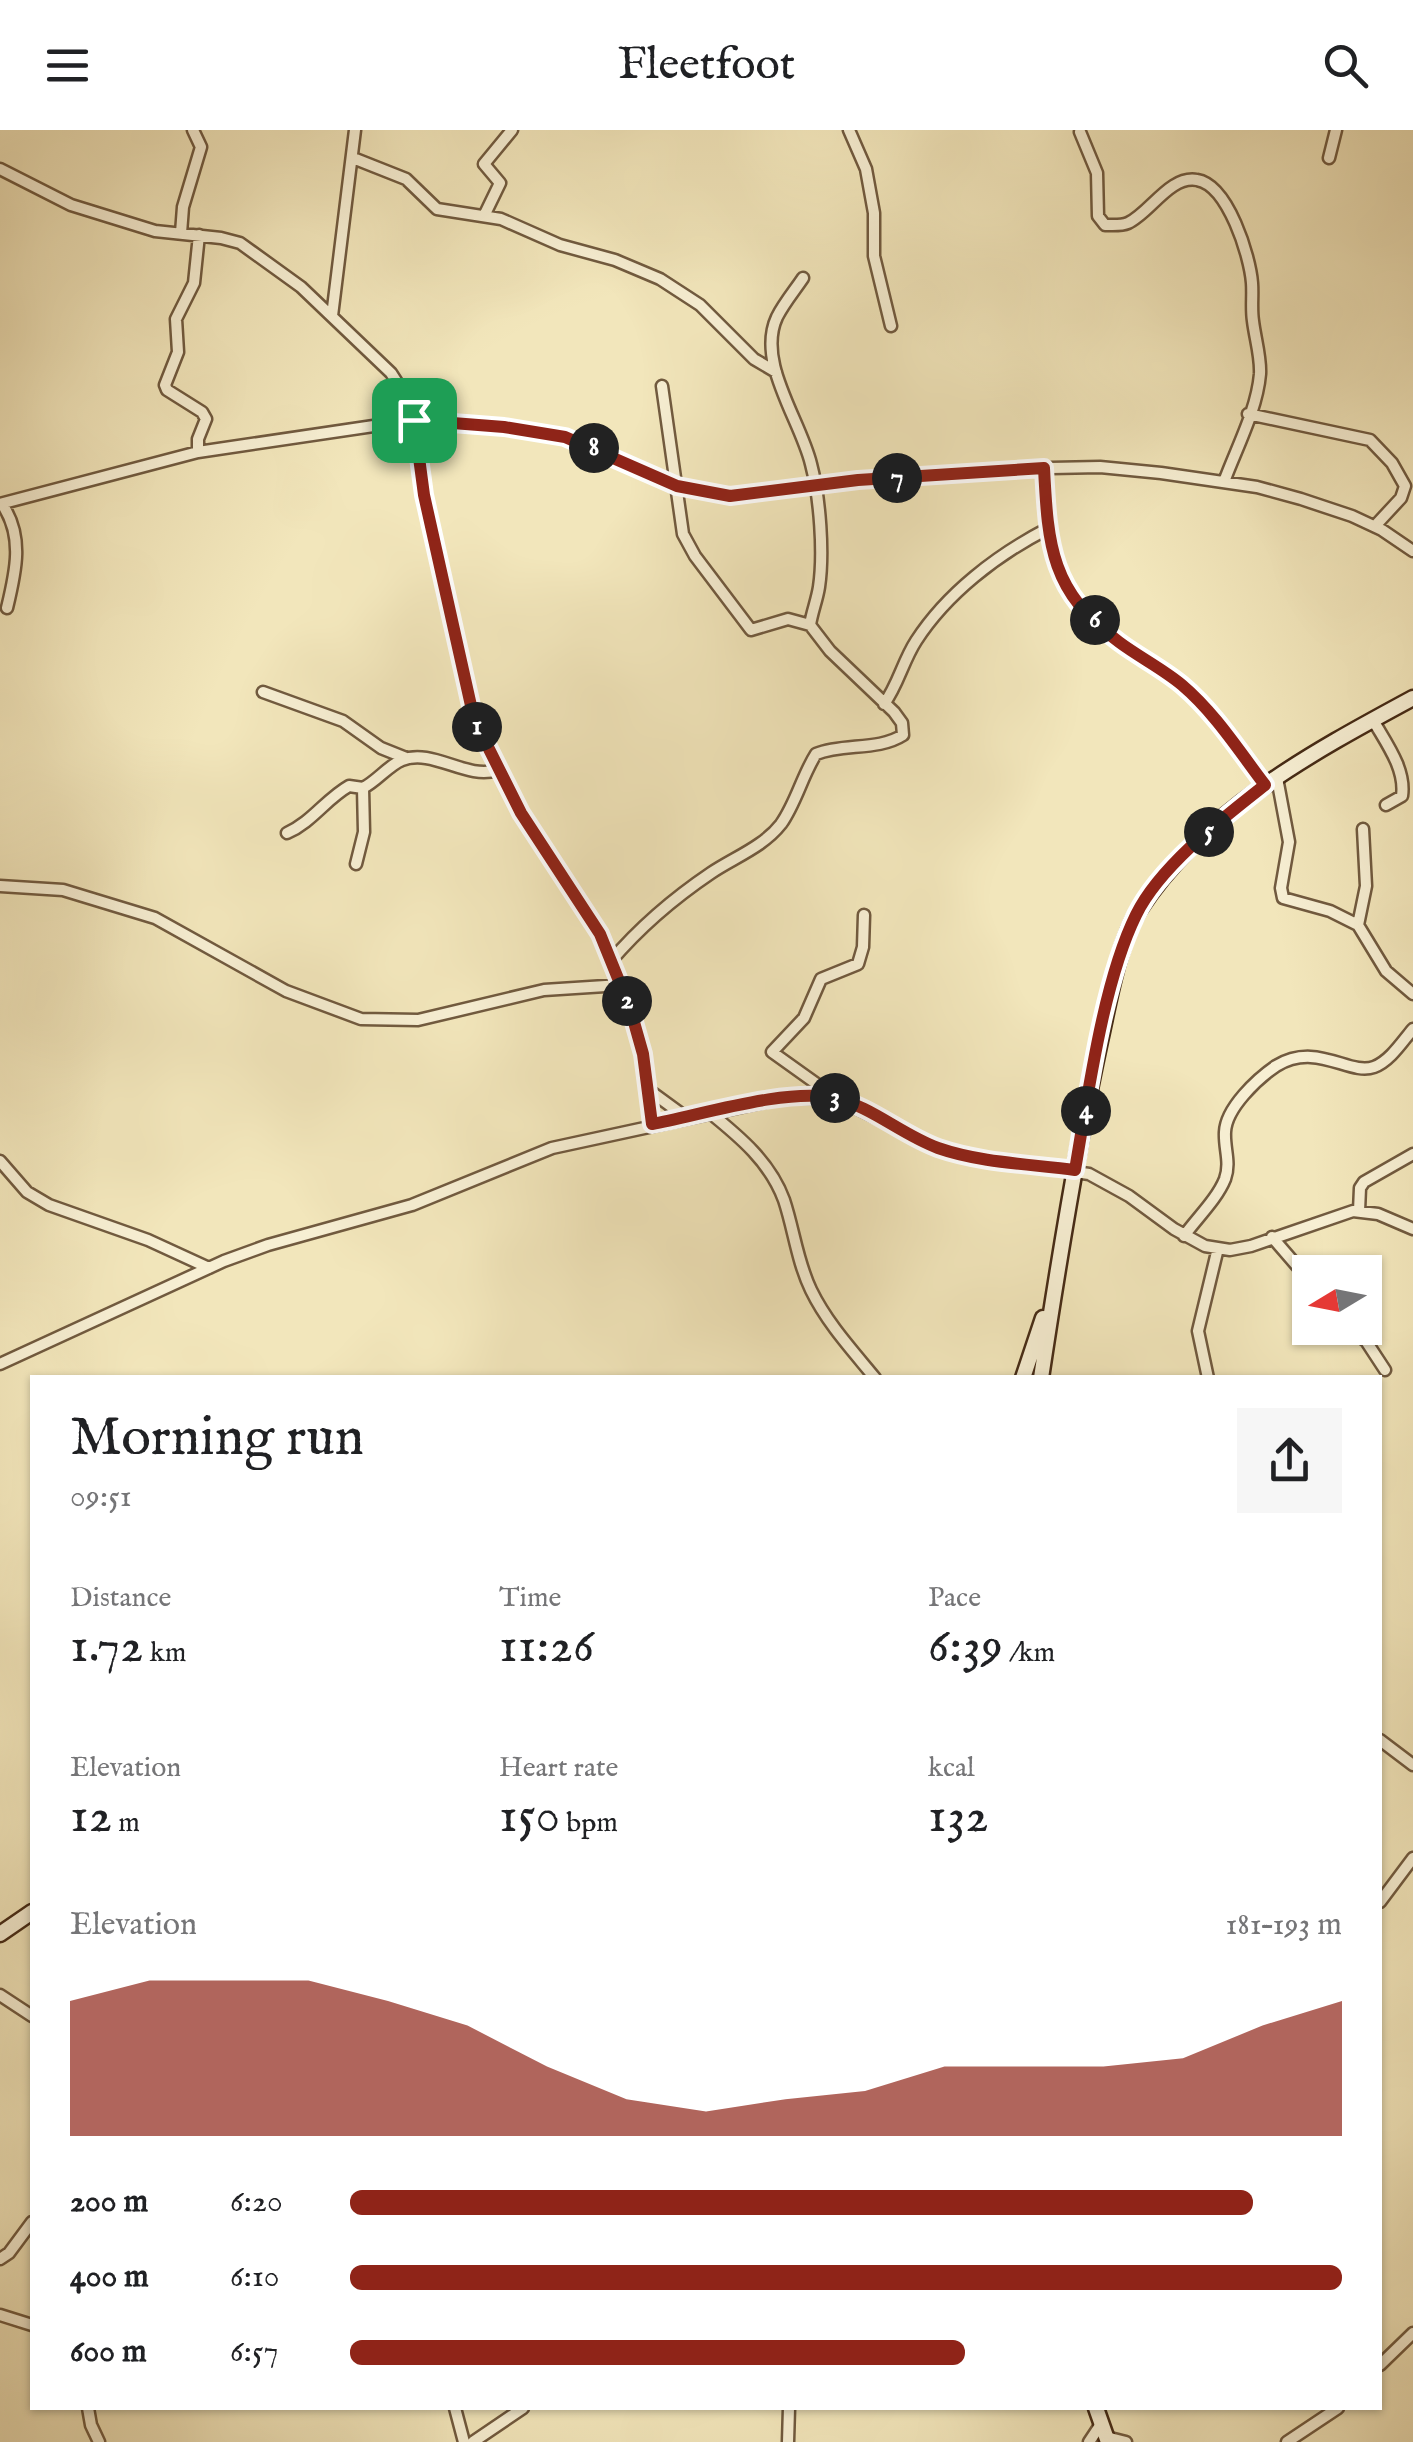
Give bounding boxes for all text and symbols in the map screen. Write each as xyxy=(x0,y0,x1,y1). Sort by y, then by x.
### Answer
text: Fleetfoot xyxy=(618,37,795,94)
icon: menu xyxy=(40,38,95,93)
icon: search xyxy=(1318,38,1373,93)
pin xyxy=(372,378,457,463)
icon: arrive xyxy=(387,393,442,448)
pin: 8 xyxy=(569,423,619,473)
text: 8 xyxy=(589,430,599,465)
pin: 7 xyxy=(872,453,922,503)
text: 7 xyxy=(890,460,904,495)
pin: 6 xyxy=(1070,595,1120,645)
text: 6 xyxy=(1089,602,1101,637)
pin: 1 xyxy=(452,702,502,752)
text: 1 xyxy=(472,709,482,744)
pin: 5 xyxy=(1184,807,1234,857)
text: 5 xyxy=(1204,814,1214,849)
pin: 2 xyxy=(602,976,652,1026)
text: 2 xyxy=(620,983,634,1018)
pin: 3 xyxy=(810,1073,860,1123)
text: 3 xyxy=(830,1080,840,1115)
pin: 4 xyxy=(1061,1086,1111,1136)
text: 4 xyxy=(1079,1093,1093,1128)
north arrow xyxy=(1292,1255,1382,1345)
map controls xyxy=(1292,1255,1382,1345)
text: Morning run xyxy=(70,1404,364,1474)
button: share xyxy=(1237,1408,1342,1513)
text: 09:51 xyxy=(70,1477,132,1518)
text: Distance xyxy=(70,1581,171,1616)
text: Time xyxy=(499,1581,561,1616)
text: Pace xyxy=(928,1581,981,1616)
text: 1.72 xyxy=(70,1616,144,1679)
text: 11:26 xyxy=(499,1616,594,1679)
text: 6:39 xyxy=(928,1616,1003,1679)
text: km xyxy=(144,1636,186,1671)
text: /km xyxy=(1003,1636,1055,1671)
text: Elevation xyxy=(70,1751,181,1786)
text: Heart rate xyxy=(499,1751,618,1786)
text: kcal xyxy=(928,1751,975,1786)
text: 12 xyxy=(70,1786,112,1849)
text: 150 xyxy=(499,1786,560,1849)
text: 132 xyxy=(928,1786,989,1849)
text: m xyxy=(112,1806,140,1841)
text: bpm xyxy=(560,1806,618,1841)
text: Elevation xyxy=(70,1905,197,1946)
text: 181–193 m xyxy=(1225,1905,1342,1946)
text: 200 m xyxy=(70,2182,148,2223)
text: 6:20 xyxy=(230,2182,283,2223)
text: 400 m xyxy=(70,2257,149,2298)
text: 6:10 xyxy=(230,2257,279,2298)
text: 600 m xyxy=(70,2332,147,2373)
text: 6:57 xyxy=(230,2332,279,2373)

